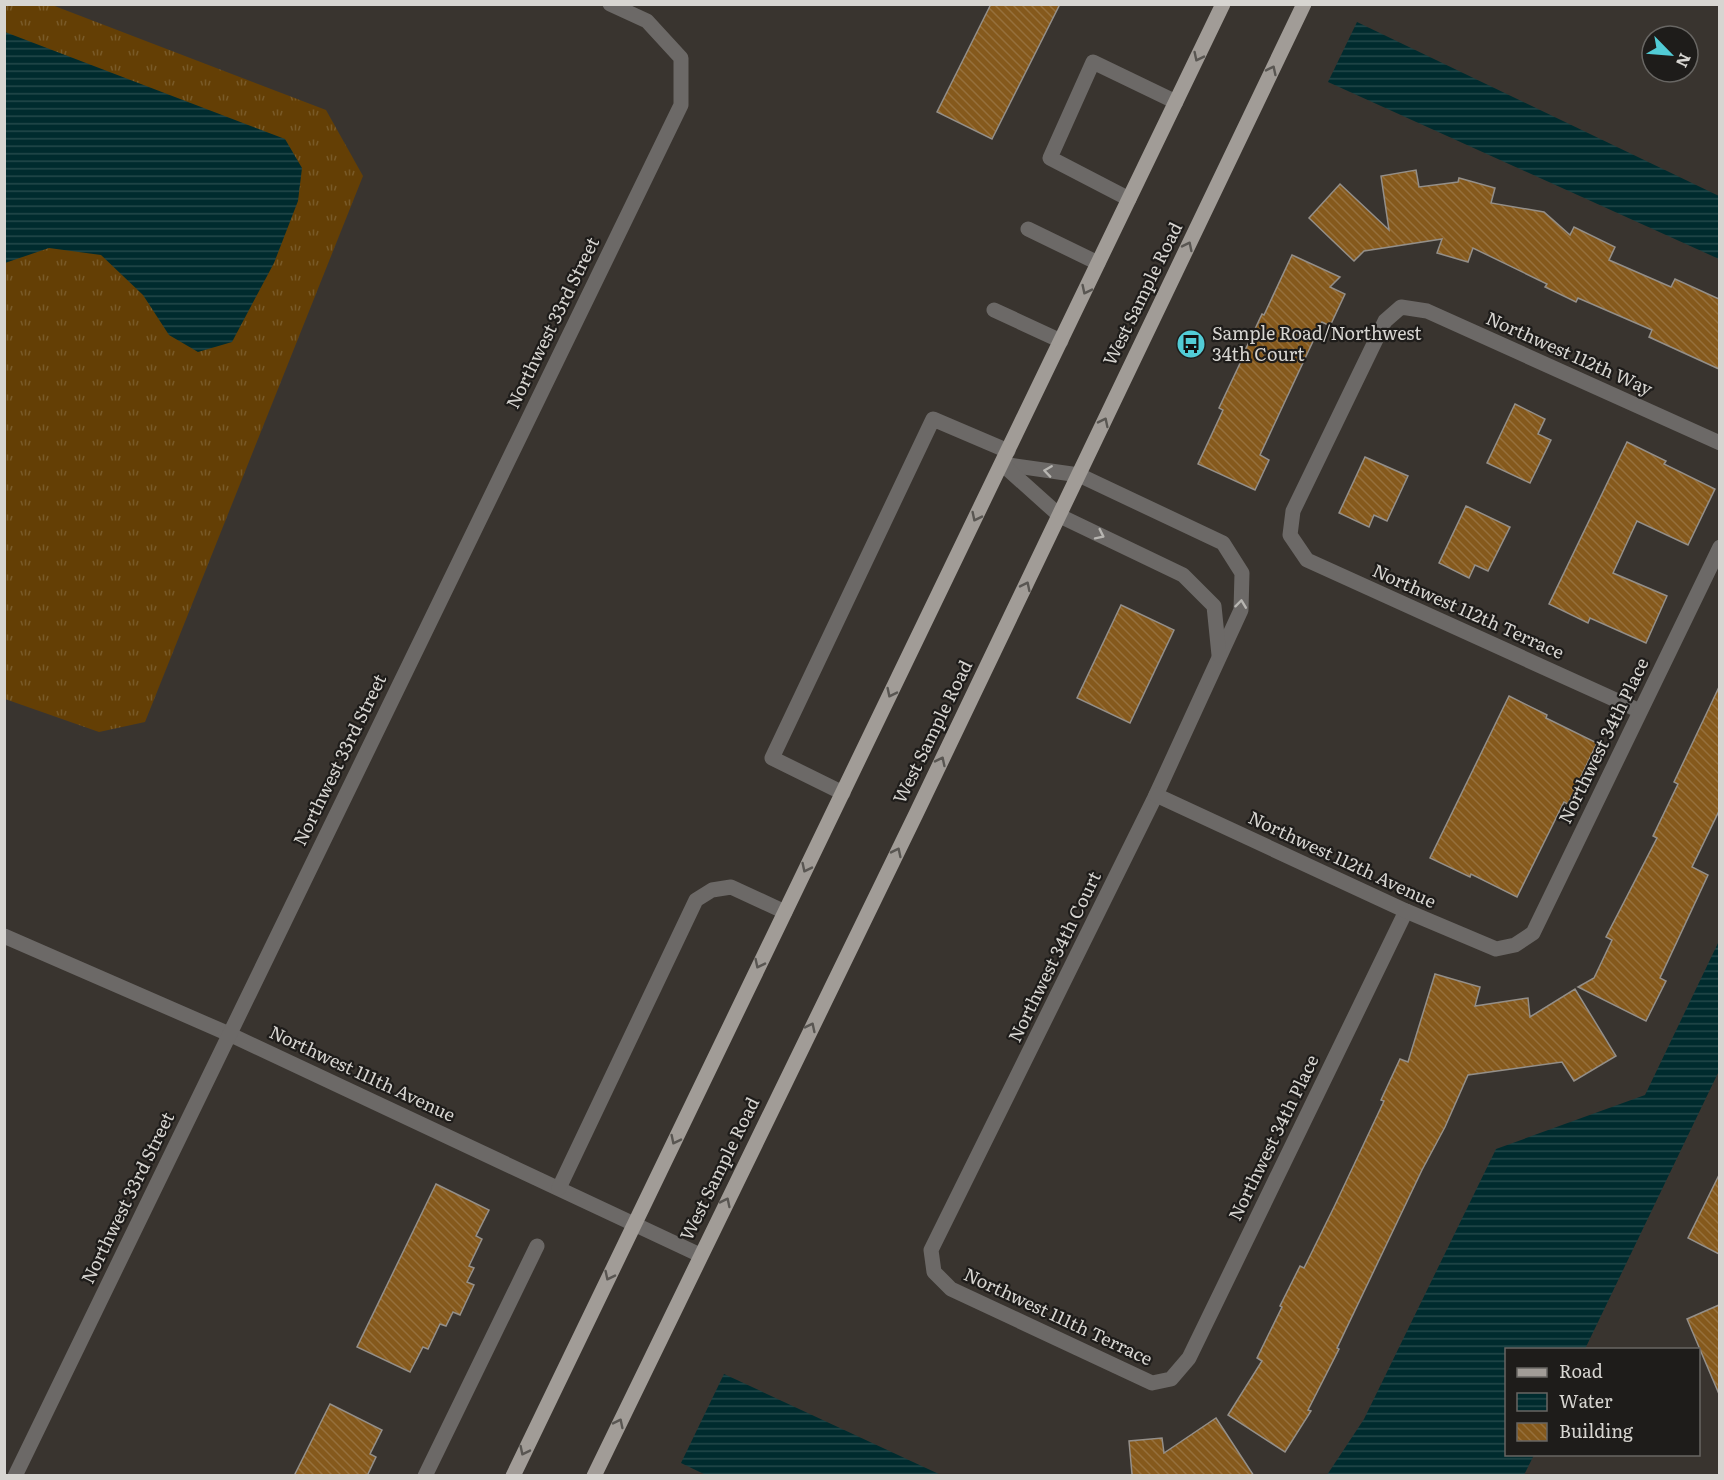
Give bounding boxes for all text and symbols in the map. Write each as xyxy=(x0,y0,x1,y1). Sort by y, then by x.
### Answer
north arrow xyxy=(1640,24,1700,84)
text: N xyxy=(1671,50,1698,72)
one-way arrow xyxy=(1193,51,1205,62)
one-way arrow xyxy=(1265,66,1277,77)
street label: West Sample Road xyxy=(1095,217,1188,370)
street label: Northwest 33rd Street xyxy=(498,231,605,413)
one-way arrow xyxy=(1181,242,1193,253)
one-way arrow xyxy=(1081,283,1093,294)
street label: Northwest 112th Way xyxy=(1482,304,1658,402)
place label: Sample Road/Northwest 34th Court xyxy=(1212,319,1422,367)
bus stop icon: Sample Road/Northwest 34th Court xyxy=(1175,328,1207,360)
one-way arrow xyxy=(1096,418,1108,429)
one-way arrow xyxy=(1043,465,1052,477)
one-way arrow xyxy=(972,511,984,522)
one-way arrow xyxy=(1093,527,1104,539)
street label: Northwest 112th Terrace xyxy=(1368,556,1569,665)
one-way arrow xyxy=(1018,581,1030,592)
one-way arrow xyxy=(1234,600,1246,609)
street label: Northwest 34th Place xyxy=(1551,653,1655,828)
street label: West Sample Road xyxy=(885,655,978,808)
street label: Northwest 33rd Street xyxy=(285,668,392,850)
one-way arrow xyxy=(887,686,899,697)
one-way arrow xyxy=(934,757,945,768)
street label: Northwest 112th Avenue xyxy=(1244,803,1441,914)
one-way arrow xyxy=(890,847,902,858)
one-way arrow xyxy=(802,861,813,872)
street label: Northwest 34th Court xyxy=(1000,866,1107,1046)
one-way arrow xyxy=(755,958,767,969)
street label: Northwest 111th Avenue xyxy=(265,1018,460,1128)
one-way arrow xyxy=(804,1022,816,1033)
street label: Northwest 34th Place xyxy=(1221,1050,1325,1225)
street label: West Sample Road xyxy=(672,1092,765,1245)
street label: Northwest 33rd Street xyxy=(73,1106,180,1288)
one-way arrow xyxy=(670,1134,682,1145)
one-way arrow xyxy=(718,1197,730,1208)
street label: Northwest 111th Terrace xyxy=(960,1260,1157,1371)
one-way arrow xyxy=(605,1269,617,1280)
legend xyxy=(1505,1348,1700,1456)
text: Road xyxy=(1559,1357,1603,1384)
text: Water xyxy=(1559,1387,1613,1414)
text: Building xyxy=(1559,1417,1634,1444)
one-way arrow xyxy=(612,1418,623,1429)
one-way arrow xyxy=(520,1445,532,1456)

